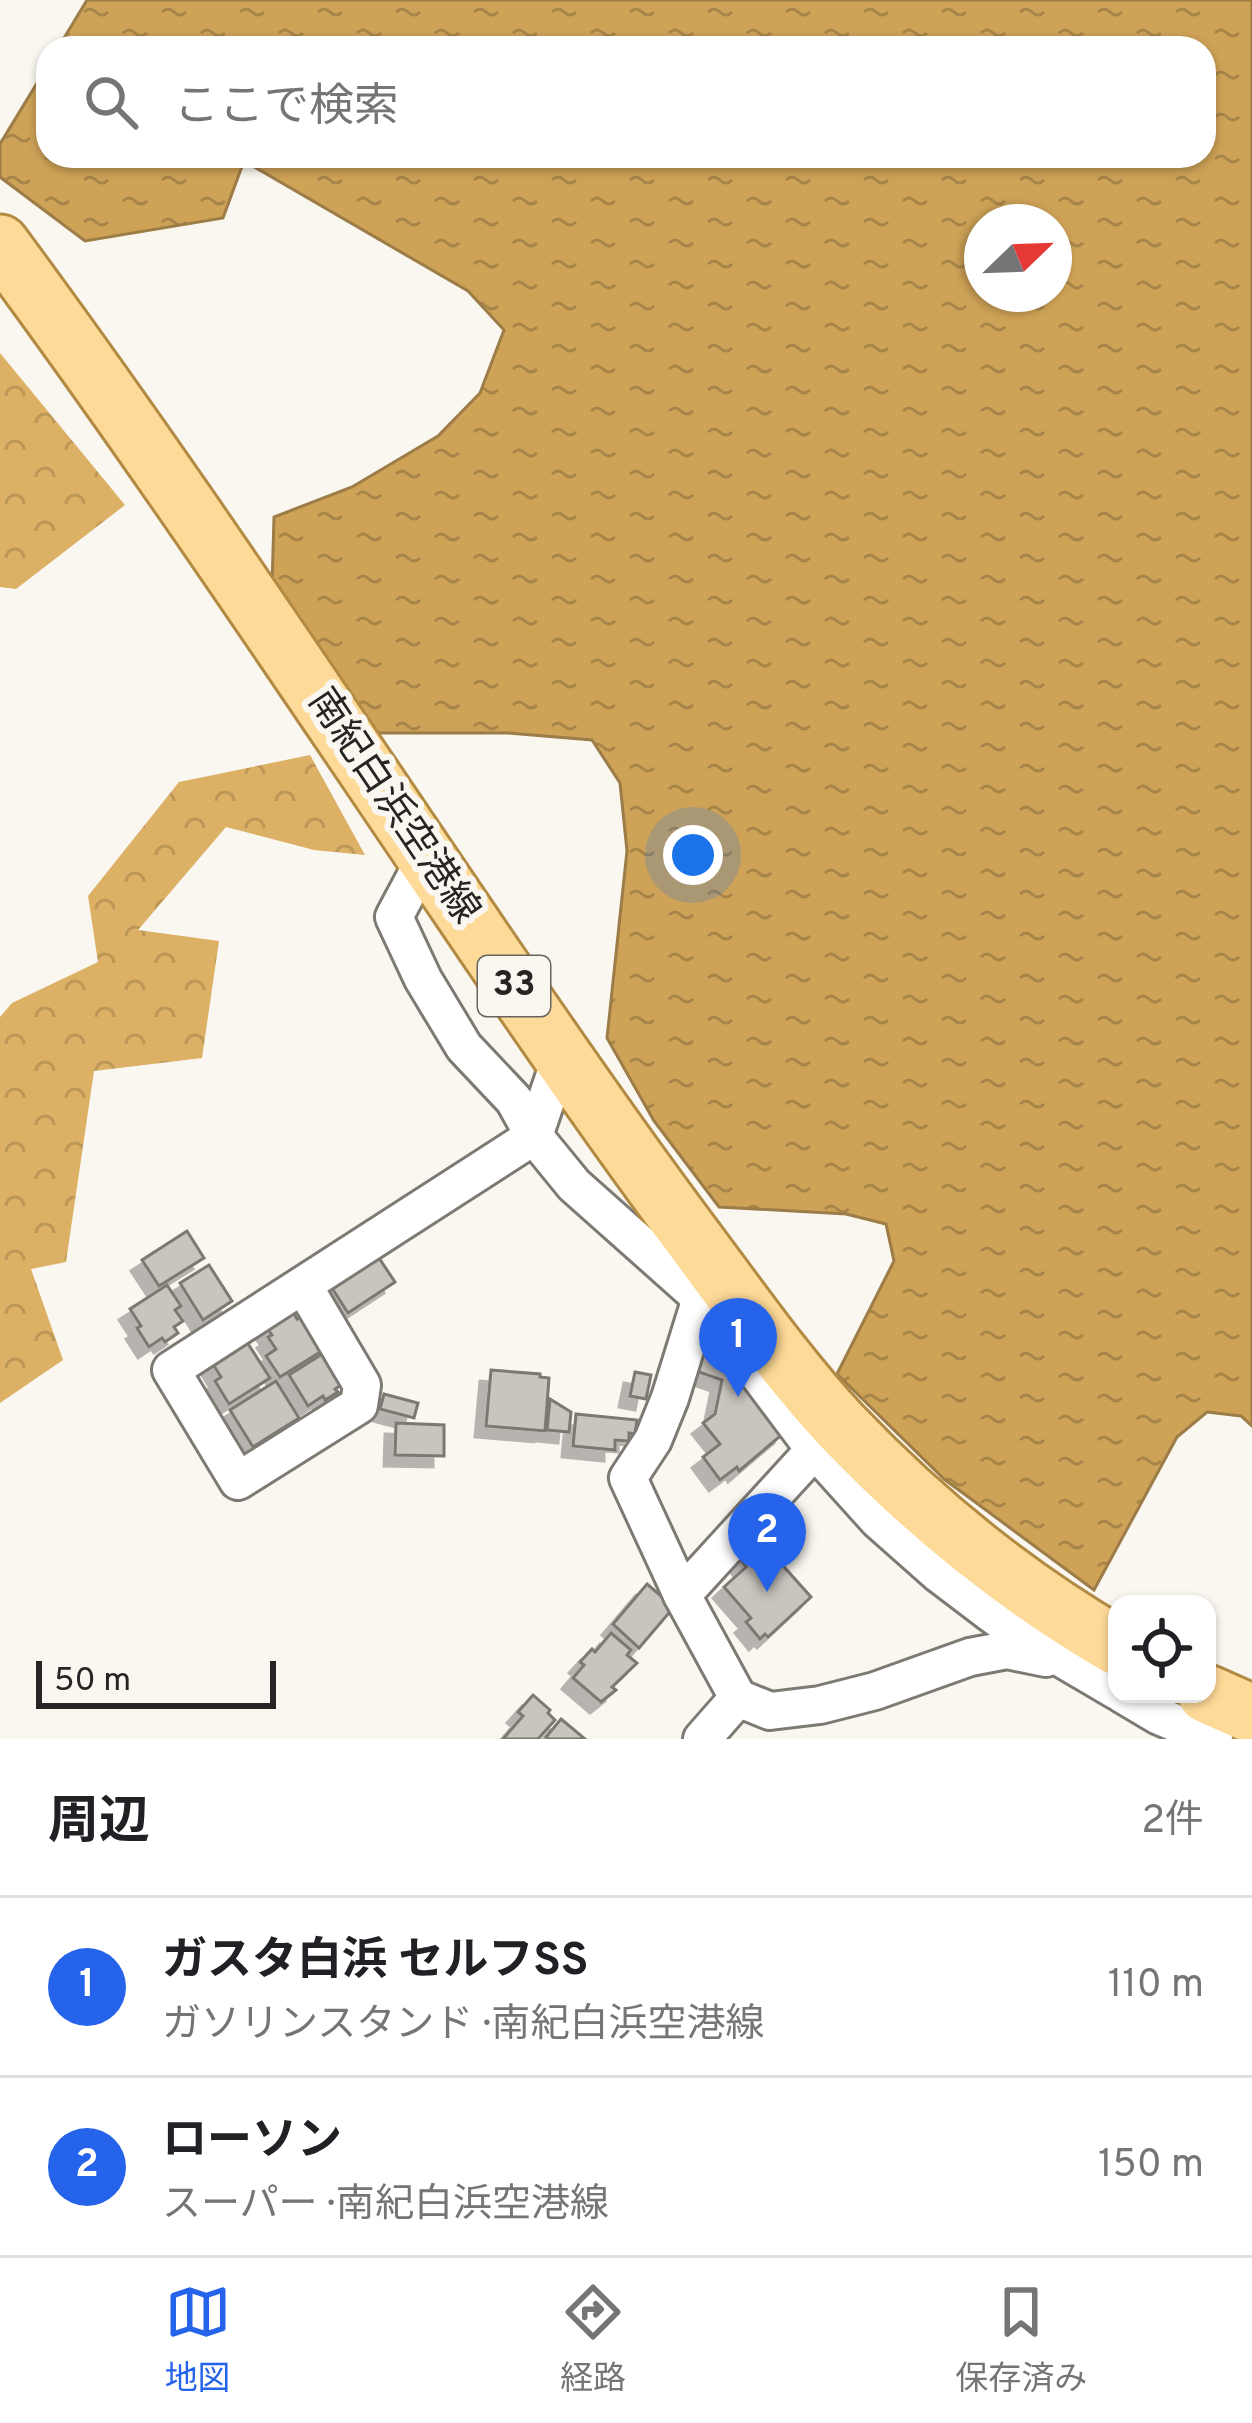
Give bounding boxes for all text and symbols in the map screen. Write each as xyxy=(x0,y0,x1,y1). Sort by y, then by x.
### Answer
search box xyxy=(36,36,1216,168)
icon: search xyxy=(78,69,144,135)
text: ここで検索 xyxy=(174,80,399,137)
north arrow xyxy=(964,204,1072,312)
street label: 南紀白浜空港線 xyxy=(295,680,489,934)
your location xyxy=(663,825,723,885)
road number: 33 xyxy=(478,956,550,1016)
pin: 1 xyxy=(699,1298,777,1397)
pin: 2 xyxy=(728,1493,806,1592)
map controls xyxy=(1108,1595,1216,1703)
button: locate xyxy=(1108,1595,1216,1703)
scale bar xyxy=(36,1655,276,1708)
text: 50 m xyxy=(54,1661,131,1703)
text: 周辺 xyxy=(48,1792,150,1857)
text: 2件 xyxy=(1141,1798,1204,1847)
text: ガスタ白浜 セルフSS xyxy=(162,1934,588,1991)
text: 1 xyxy=(79,1962,95,2011)
text: 110 m xyxy=(1108,1962,1204,2011)
text: ガソリンスタンド · 南紀白浜空港線 xyxy=(162,2002,765,2051)
text: ローソン xyxy=(162,2114,342,2171)
text: 2 xyxy=(75,2142,99,2191)
text: 150 m xyxy=(1098,2142,1204,2191)
text: スーパー · 南紀白浜空港線 xyxy=(162,2182,609,2231)
tab: 地図 xyxy=(165,2279,231,2402)
tab: 経路 xyxy=(560,2279,626,2402)
tab: 保存済み xyxy=(955,2279,1087,2402)

